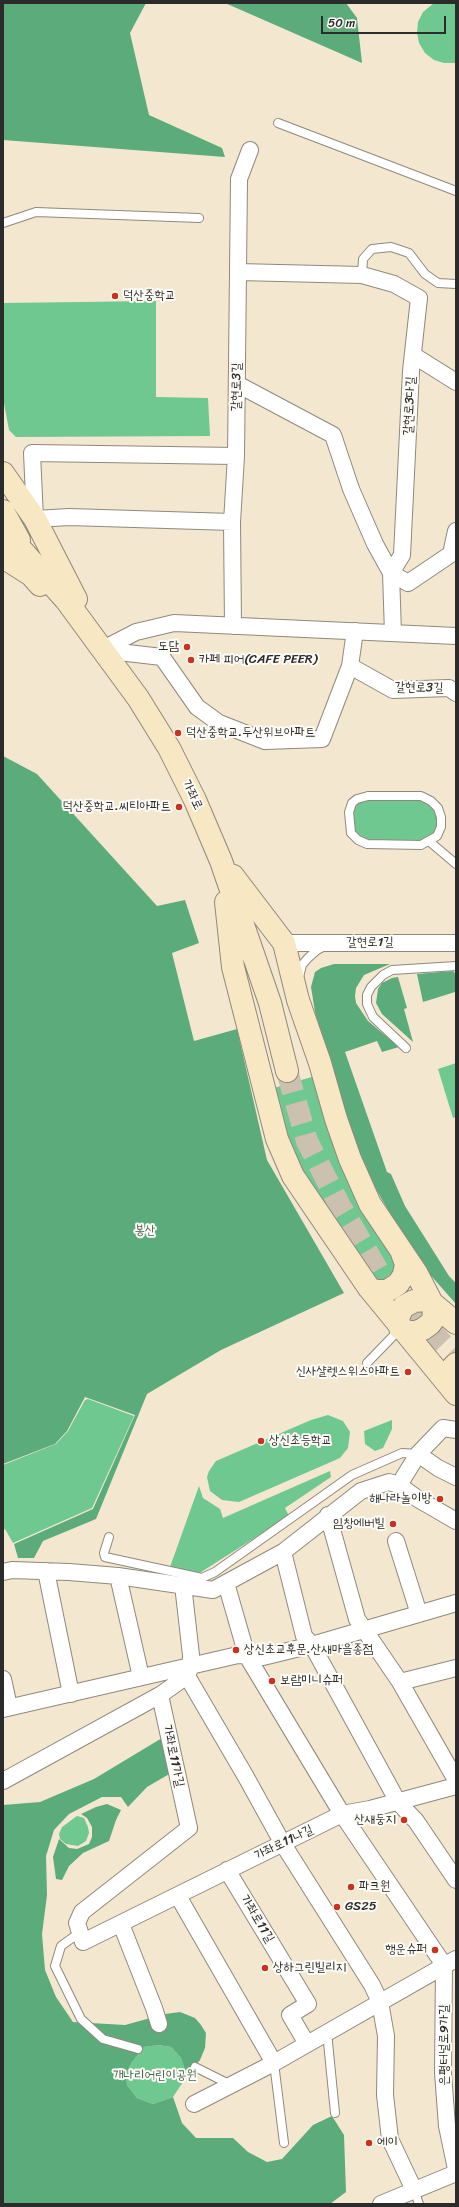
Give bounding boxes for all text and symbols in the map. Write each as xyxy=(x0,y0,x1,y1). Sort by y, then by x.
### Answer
scale bar xyxy=(323,8,448,34)
text: 50 m xyxy=(328,12,355,34)
place label: 덕산중학교 xyxy=(123,288,175,304)
marker: 덕산중학교 xyxy=(110,291,120,301)
street label: 갈현로3길 xyxy=(229,362,245,412)
street label: 갈현로3다길 xyxy=(401,376,419,436)
place label: 도담 xyxy=(158,639,179,655)
marker: 도담 xyxy=(182,642,192,652)
place label: 카페 피어(CAFE PEER) xyxy=(199,652,317,668)
marker: 카페 피어(CAFE PEER) xyxy=(186,655,196,665)
street label: 갈현로3길 xyxy=(394,680,444,696)
place label: 덕산중학교.두산위브아파트 xyxy=(186,725,315,741)
marker: 덕산중학교.두산위브아파트 xyxy=(173,728,183,738)
street label: 가좌로 xyxy=(178,777,206,813)
place label: 덕산중학교.씨티아파트 xyxy=(62,799,171,815)
marker: 덕산중학교.씨티아파트 xyxy=(174,802,184,812)
street label: 갈현로1길 xyxy=(346,935,394,951)
park label: 봉산 xyxy=(135,1223,155,1239)
place label: 신사샬렛스위스아파트 xyxy=(295,1364,400,1380)
marker: 신사샬렛스위스아파트 xyxy=(403,1367,413,1377)
place label: 상신초등학교 xyxy=(269,1433,332,1449)
marker: 상신초등학교 xyxy=(256,1436,266,1446)
place label: 해나라놀이방 xyxy=(369,1491,432,1507)
marker: 해나라놀이방 xyxy=(435,1494,445,1504)
place label: 임창에버빌 xyxy=(333,1516,385,1532)
marker: 임창에버빌 xyxy=(388,1519,398,1529)
place label: 상신초교후문.산새마을종점 xyxy=(244,1642,373,1658)
marker: 상신초교후문.산새마을종점 xyxy=(231,1645,241,1655)
place label: 보람미니슈퍼 xyxy=(280,1673,343,1689)
marker: 보람미니슈퍼 xyxy=(267,1676,277,1686)
street label: 가좌로11가길 xyxy=(159,1723,187,1789)
place label: 산새둥지 xyxy=(354,1812,396,1828)
marker: 산새둥지 xyxy=(399,1815,409,1825)
street label: 가좌로11나길 xyxy=(252,1822,316,1864)
place label: 파크원 xyxy=(359,1879,390,1895)
marker: 파크원 xyxy=(346,1882,356,1892)
street label: 가좌로11길 xyxy=(237,1892,277,1946)
place label: GS25 xyxy=(345,1899,377,1915)
marker: GS25 xyxy=(332,1902,342,1912)
place label: 행운슈퍼 xyxy=(385,1942,427,1958)
marker: 행운슈퍼 xyxy=(430,1945,440,1955)
place label: 상하그린빌리지 xyxy=(273,1960,346,1976)
marker: 상하그린빌리지 xyxy=(260,1963,270,1973)
street label: 은평터널로9가길 xyxy=(437,2004,453,2086)
park label: 개나리어린이공원 xyxy=(113,2068,197,2084)
place label: 에이 xyxy=(377,2135,398,2151)
marker: 에이 xyxy=(364,2138,374,2148)

